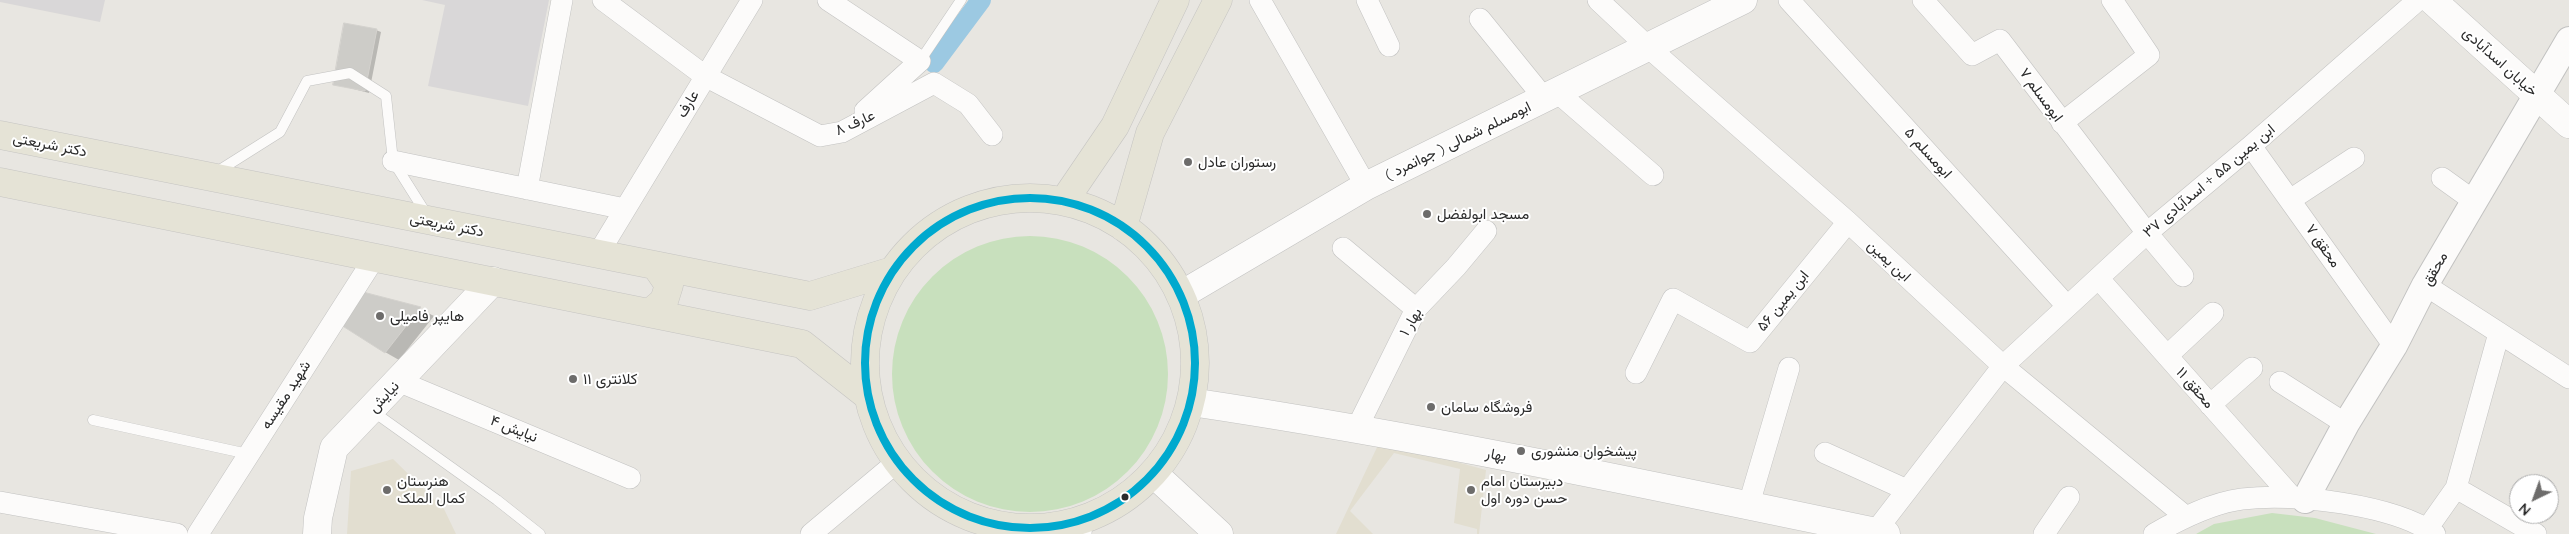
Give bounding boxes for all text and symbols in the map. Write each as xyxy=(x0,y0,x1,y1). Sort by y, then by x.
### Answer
street label: خیابان اسدآبادی xyxy=(2459,24,2541,100)
street label: ابومسلم ۷ xyxy=(2015,64,2067,126)
street label: عارف xyxy=(673,87,703,121)
street label: ابومسلم شمالی ( جوانمرد ) xyxy=(1382,98,1534,184)
street label: عارف ۸ xyxy=(832,106,878,140)
street label: ابن یمین ۵۵ + اسدآبادی ۳۷ xyxy=(2139,120,2279,242)
street label: ابومسلم ۵ xyxy=(1900,124,1956,182)
street label: دکتر شریعتی xyxy=(12,129,88,161)
place label: رستوران عادل xyxy=(1198,153,1276,171)
marker: رستوران عادل xyxy=(1182,156,1194,168)
place label: مسجد ابولفضل xyxy=(1437,205,1529,223)
marker: مسجد ابولفضل xyxy=(1421,208,1433,220)
street label: دکتر شریعتی xyxy=(409,209,485,241)
street label: محقق ۷ xyxy=(2302,221,2344,271)
street label: ابن یمین xyxy=(1864,236,1914,286)
street label: محقق xyxy=(2418,249,2452,289)
street label: ابن یمین ۵۶ xyxy=(1753,267,1813,335)
street label: بهار ۱ xyxy=(1396,305,1426,339)
place label: هایپر فامیلی xyxy=(390,307,464,325)
marker: هایپر فامیلی xyxy=(374,310,386,322)
street label: شهید مقیسه xyxy=(257,357,315,433)
street label: محقق ۱۱ xyxy=(2172,364,2218,412)
place label: کلانتری ۱۱ xyxy=(583,370,637,388)
marker: کلانتری ۱۱ xyxy=(567,373,579,385)
street label: نیایش xyxy=(365,377,403,417)
place label: فروشگاه سامان xyxy=(1441,398,1532,416)
marker: فروشگاه سامان xyxy=(1425,401,1437,413)
street label: نیایش ۴ xyxy=(488,411,540,447)
place label: پیشخوان منشوری xyxy=(1531,442,1637,460)
street label: بهار xyxy=(1484,444,1508,466)
marker: پیشخوان منشوری xyxy=(1515,445,1527,457)
place label: هنرستان کمال الملک xyxy=(397,472,465,507)
place label: دبیرستان امام حسن دوره اول xyxy=(1481,472,1567,507)
north arrow xyxy=(2509,474,2559,524)
marker: هنرستان کمال الملک xyxy=(381,484,393,496)
marker: دبیرستان امام حسن دوره اول xyxy=(1465,484,1477,496)
unlabelled marker xyxy=(1120,492,1130,502)
text: N xyxy=(2515,499,2534,520)

